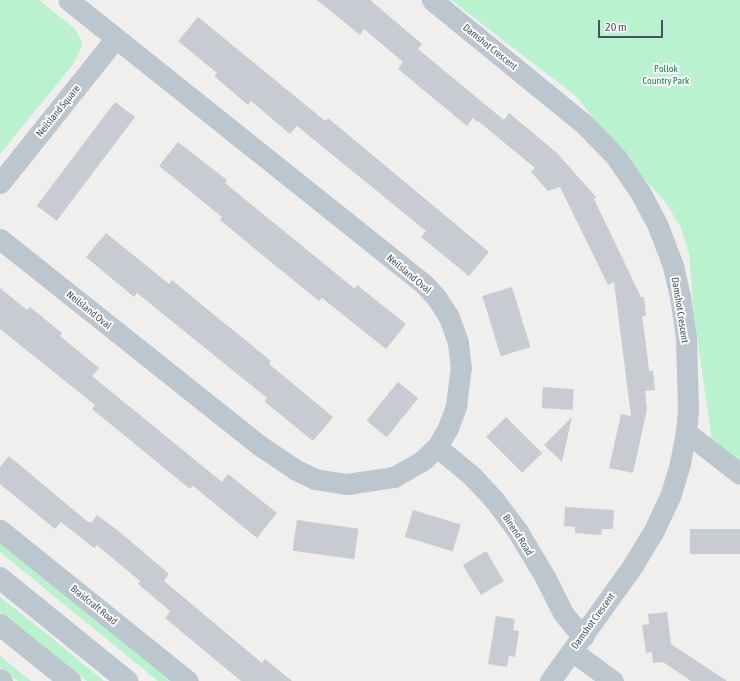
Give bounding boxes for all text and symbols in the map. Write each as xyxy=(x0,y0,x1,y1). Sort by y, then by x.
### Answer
scale bar xyxy=(600,12,665,38)
text: 20 m xyxy=(605,20,627,34)
street label: Damshot Crescent xyxy=(460,21,520,73)
park label: Pollok Country Park xyxy=(643,62,689,86)
street label: Neilsland Square xyxy=(33,83,83,139)
street label: Neilsland Oval xyxy=(384,252,434,296)
street label: Damshot Crescent xyxy=(669,276,691,344)
street label: Neilsland Oval xyxy=(64,288,114,332)
street label: Binend Road xyxy=(500,512,536,558)
street label: Braidcraft Road xyxy=(68,583,120,627)
street label: Damshot Crescent xyxy=(569,591,617,651)

